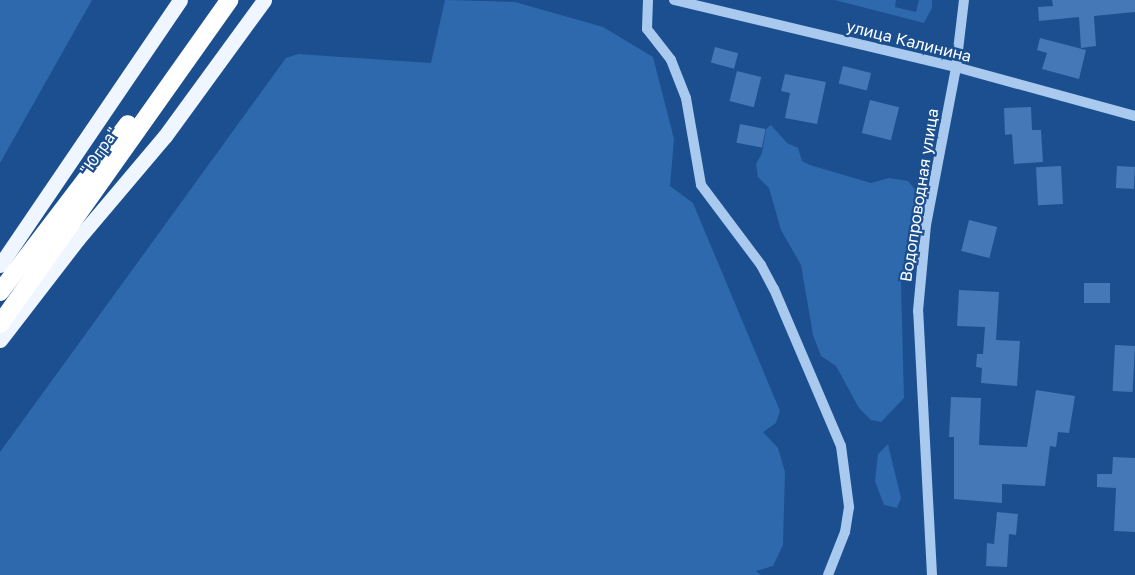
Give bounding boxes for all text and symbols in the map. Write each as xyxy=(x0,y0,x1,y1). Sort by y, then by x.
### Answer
street label: улица Калинина xyxy=(844,16,974,66)
street label: Водопроводная улица xyxy=(896,107,942,283)
street label: "Югра" xyxy=(76,123,122,179)

